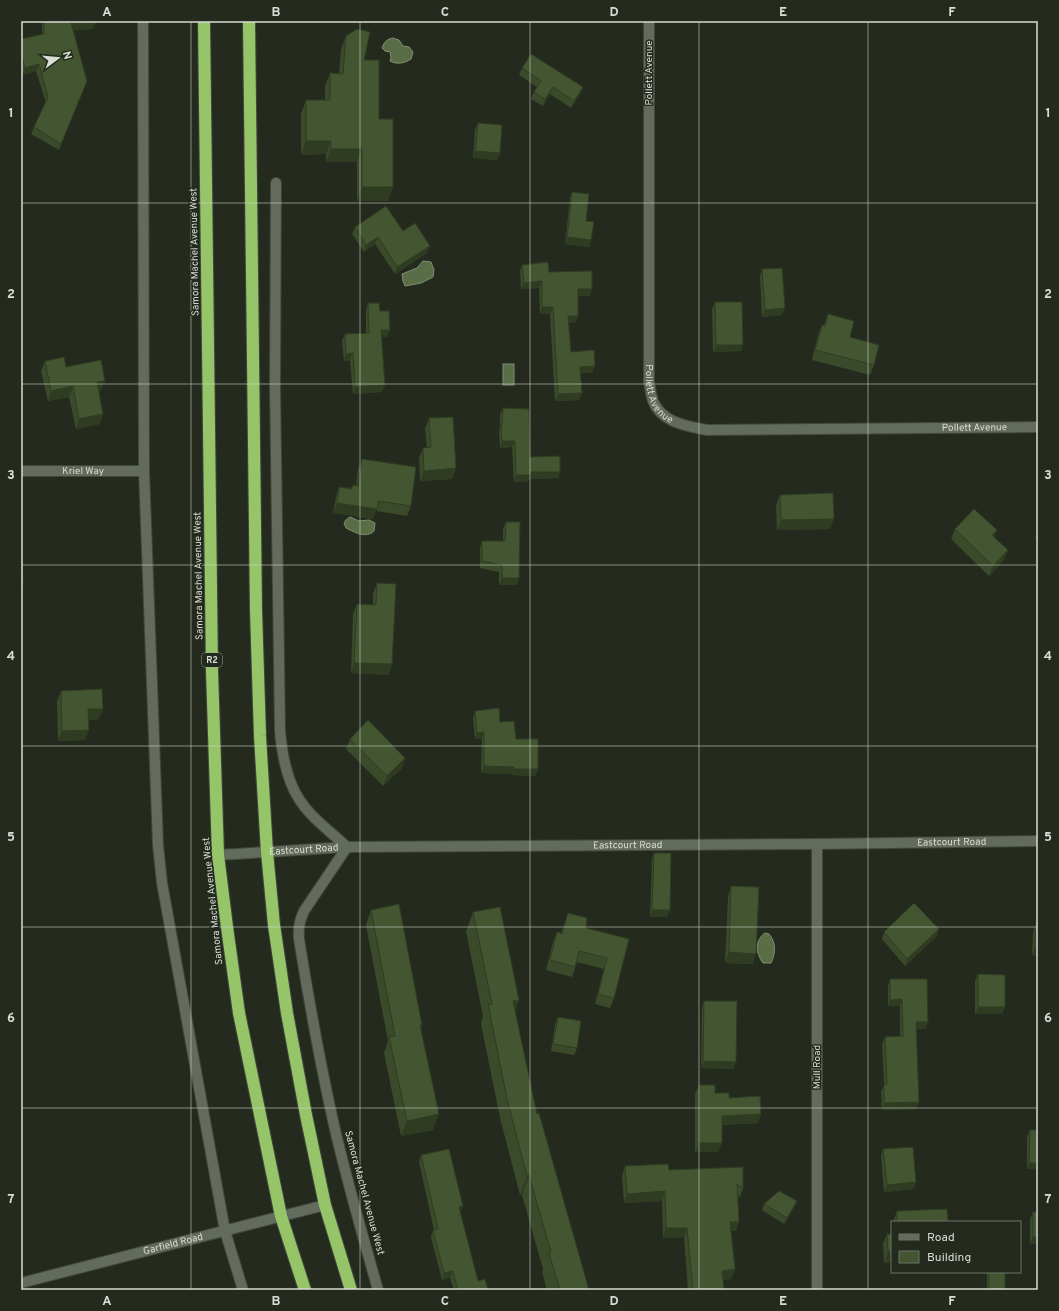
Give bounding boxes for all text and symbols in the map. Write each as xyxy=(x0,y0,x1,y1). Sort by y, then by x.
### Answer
text: A xyxy=(102,5,112,21)
text: B xyxy=(272,5,281,21)
text: C xyxy=(441,5,449,21)
text: D xyxy=(609,5,619,21)
text: E xyxy=(779,5,787,21)
text: F xyxy=(948,5,956,21)
north arrow xyxy=(38,38,78,78)
street label: Pollett Avenue xyxy=(643,40,656,106)
text: N xyxy=(59,50,74,61)
text: 1 xyxy=(8,106,14,122)
text: 1 xyxy=(1045,106,1051,122)
street label: Samora Machel Avenue West xyxy=(187,188,203,316)
text: 2 xyxy=(7,287,15,303)
text: 2 xyxy=(1044,287,1052,303)
street label: Pollett Avenue xyxy=(642,364,675,426)
street label: Pollett Avenue xyxy=(942,421,1007,434)
street label: Kriel Way xyxy=(62,465,104,478)
text: 3 xyxy=(7,468,15,484)
text: 3 xyxy=(1044,468,1052,484)
street label: Samora Machel Avenue West xyxy=(191,512,207,640)
text: 4 xyxy=(7,649,15,665)
text: 4 xyxy=(1044,649,1052,665)
road number: R2 xyxy=(202,653,222,667)
text: 5 xyxy=(7,830,15,846)
text: 5 xyxy=(1044,830,1052,846)
street label: Eastcourt Road xyxy=(917,835,986,849)
street label: Samora Machel Avenue West xyxy=(200,836,226,965)
street label: Eastcourt Road xyxy=(593,838,662,852)
street label: Eastcourt Road xyxy=(269,841,339,858)
text: 6 xyxy=(7,1011,15,1027)
text: 6 xyxy=(1044,1011,1052,1027)
street label: Mull Road xyxy=(811,1045,824,1089)
street label: Samora Machel Avenue West xyxy=(341,1129,387,1257)
text: 7 xyxy=(8,1192,15,1208)
text: 7 xyxy=(1045,1192,1052,1208)
legend xyxy=(891,1221,1021,1273)
street label: Garfield Road xyxy=(142,1230,204,1258)
text: Road xyxy=(927,1230,955,1246)
text: Building xyxy=(927,1250,971,1266)
text: A xyxy=(102,1294,112,1310)
text: B xyxy=(272,1294,281,1310)
text: C xyxy=(441,1294,449,1310)
text: D xyxy=(609,1294,619,1310)
text: E xyxy=(779,1294,787,1310)
text: F xyxy=(948,1294,956,1310)

